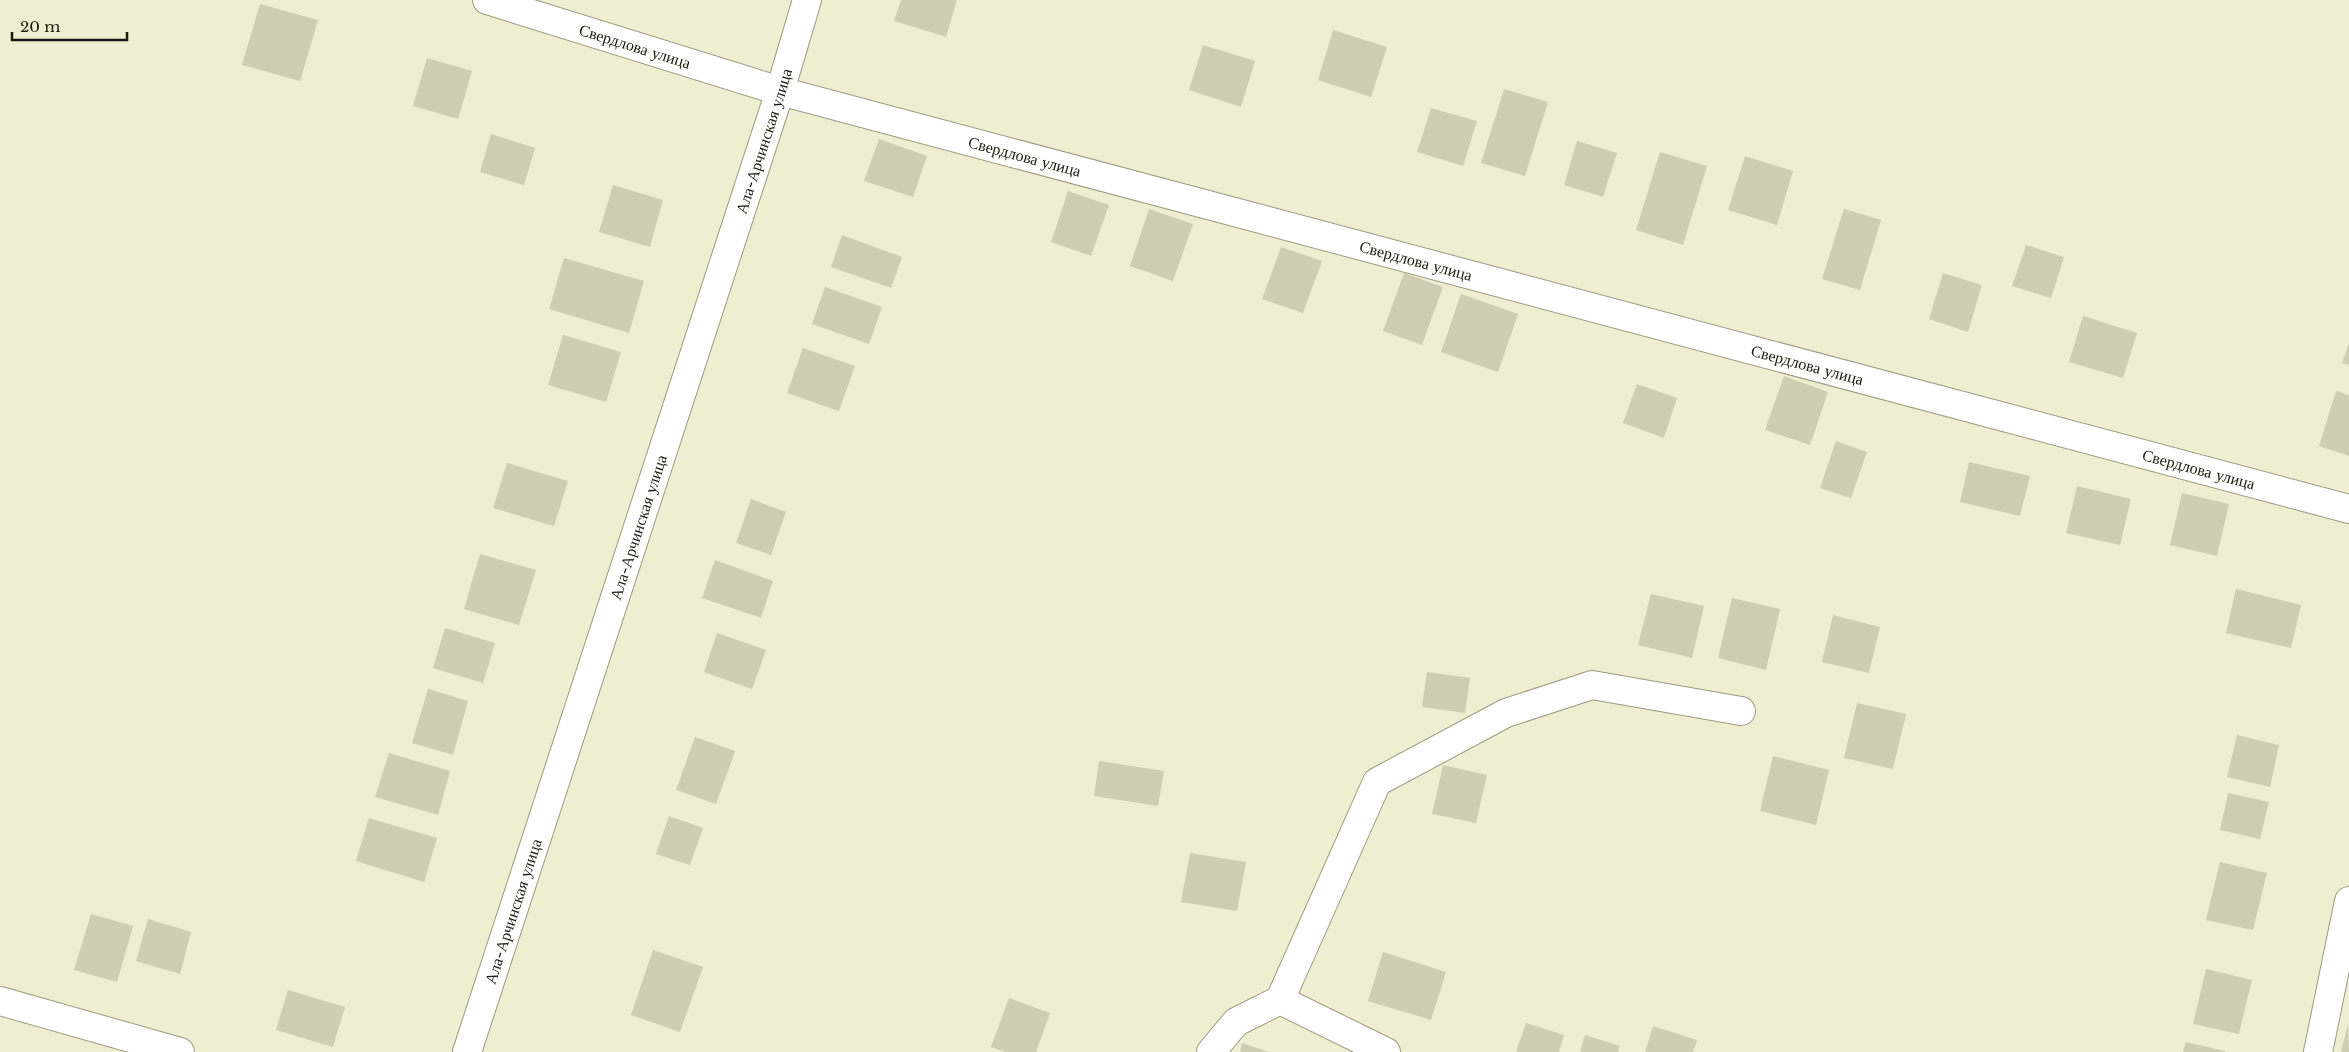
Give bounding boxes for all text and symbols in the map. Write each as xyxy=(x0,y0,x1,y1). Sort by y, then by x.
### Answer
scale bar xyxy=(12,10,128,42)
text: 20 m xyxy=(20,17,60,36)
street label: Свердлова улица xyxy=(577,19,693,73)
street label: Ала-Арчинская улица xyxy=(731,66,796,216)
street label: Свердлова улица xyxy=(966,132,1083,181)
street label: Свердлова улица xyxy=(1358,236,1475,285)
street label: Свердлова улица xyxy=(1749,340,1866,389)
street label: Свердлова улица xyxy=(2140,444,2257,494)
street label: Ала-Арчинская улица xyxy=(605,452,671,602)
street label: Ала-Арчинская улица xyxy=(480,836,546,986)

